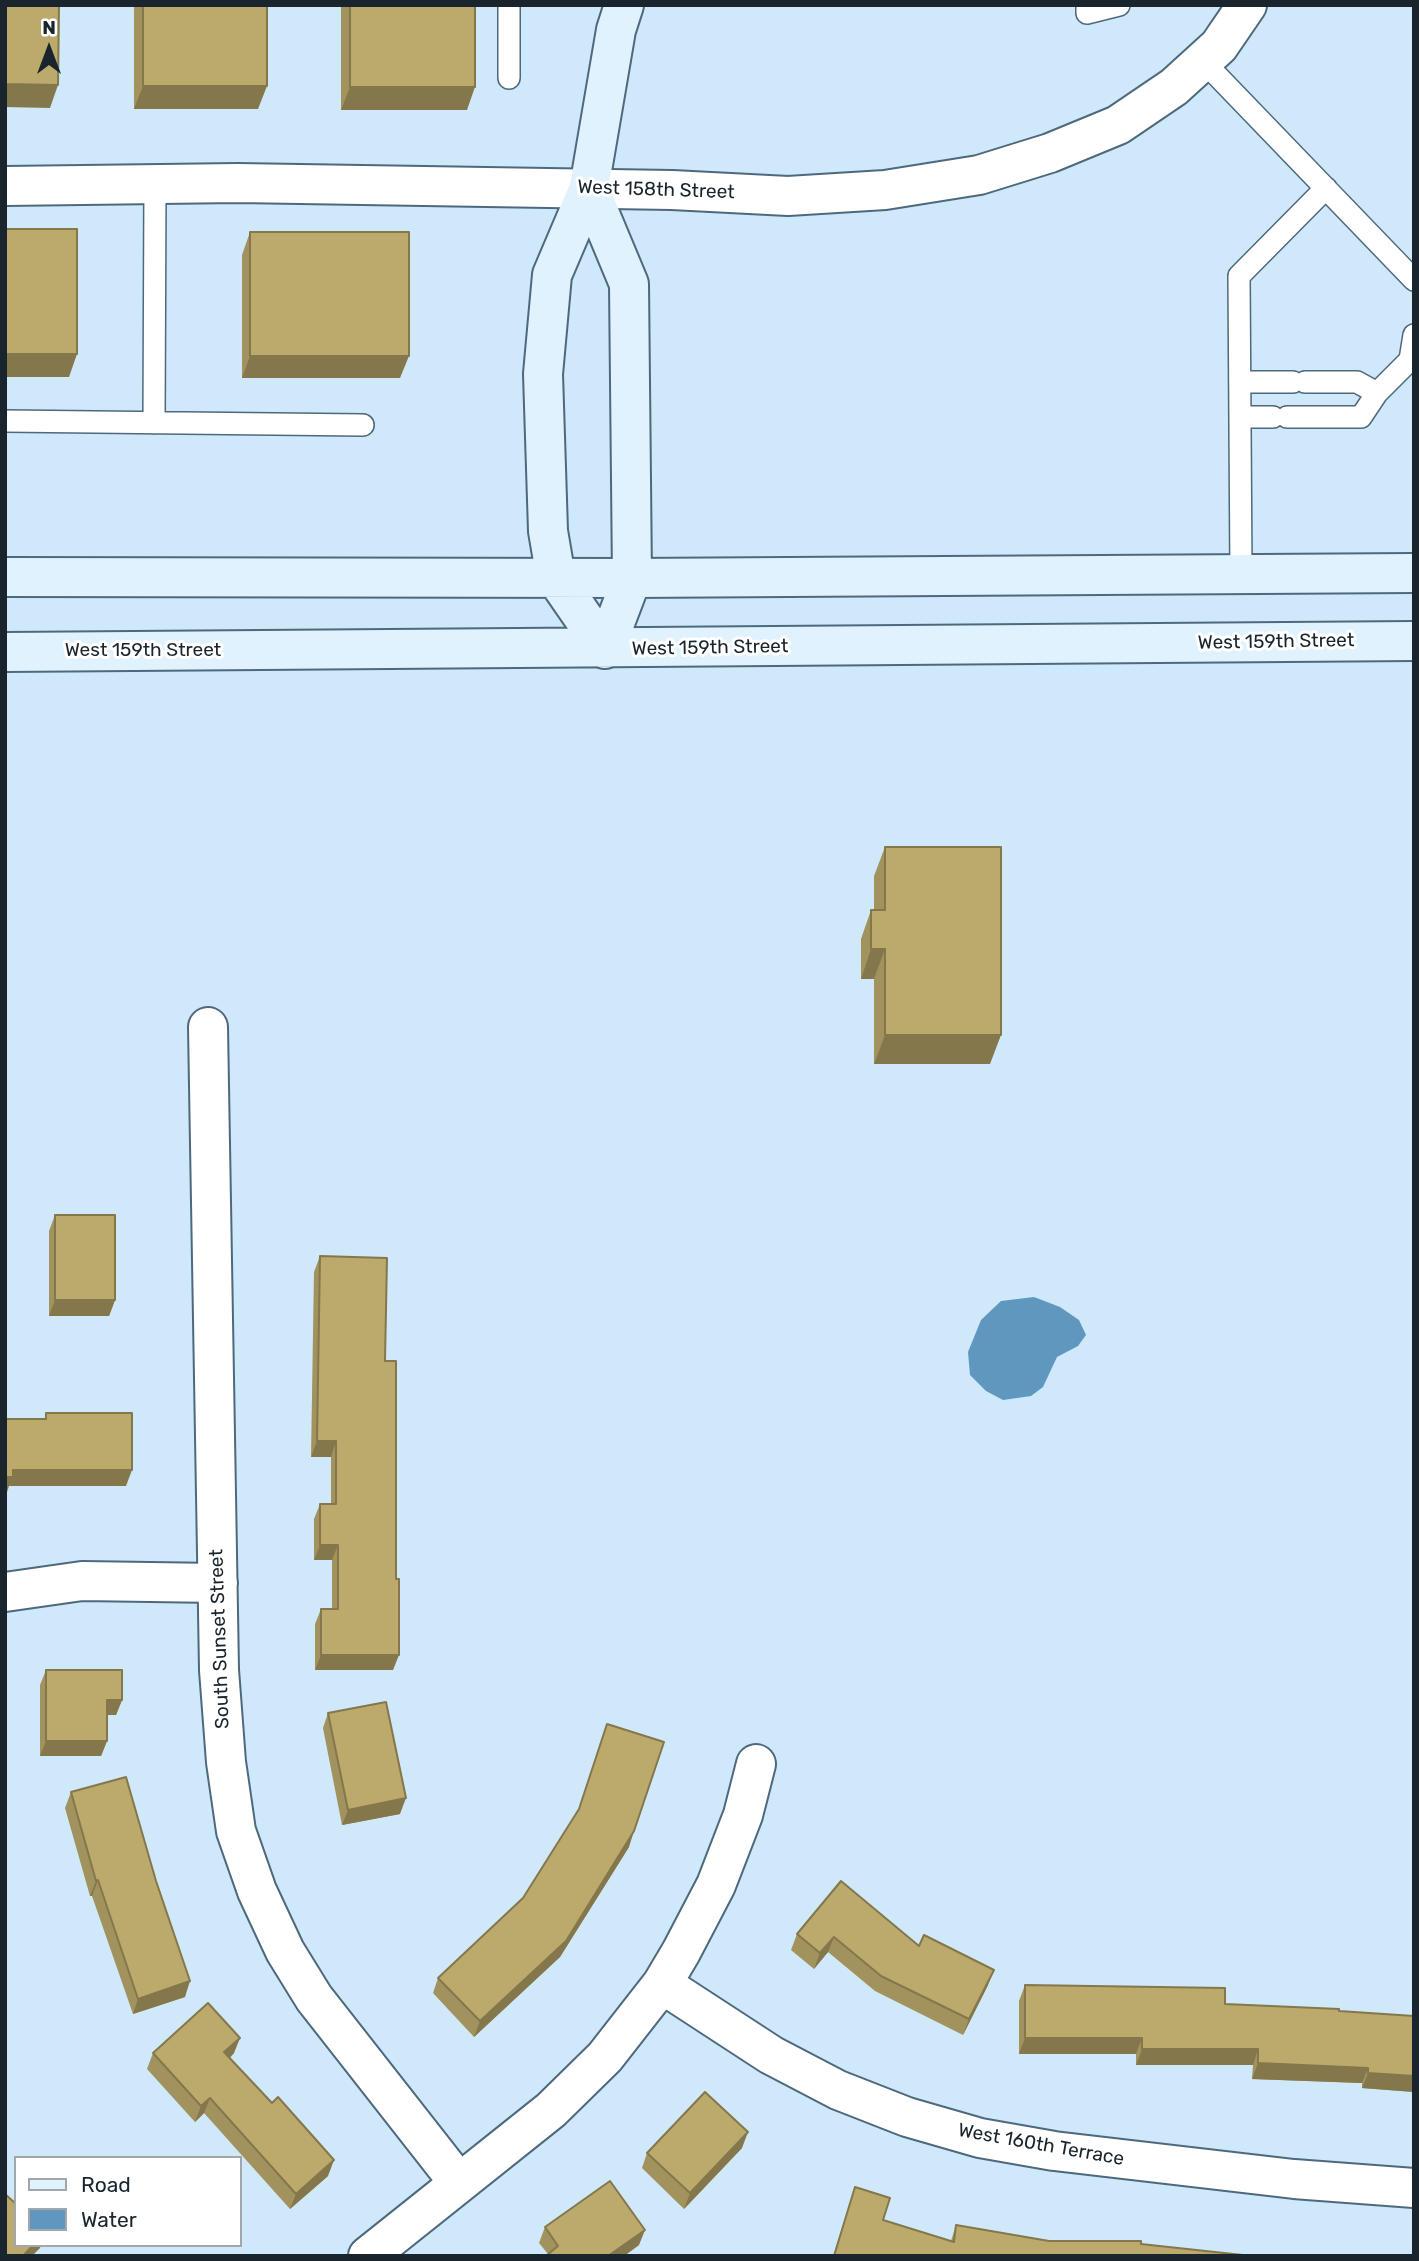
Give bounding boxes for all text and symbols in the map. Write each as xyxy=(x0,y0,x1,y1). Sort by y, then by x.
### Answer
north arrow xyxy=(14,14,84,84)
text: N xyxy=(42,16,56,39)
street label: West 158th Street xyxy=(577,176,735,204)
street label: West 159th Street xyxy=(1198,629,1354,655)
street label: West 159th Street xyxy=(632,635,788,661)
street label: West 159th Street xyxy=(65,640,221,662)
street label: South Sunset Street xyxy=(205,1549,235,1729)
street label: West 160th Terrace xyxy=(956,2119,1126,2171)
legend xyxy=(14,2156,242,2247)
text: Road xyxy=(81,2172,131,2197)
text: Water xyxy=(81,2207,137,2232)

